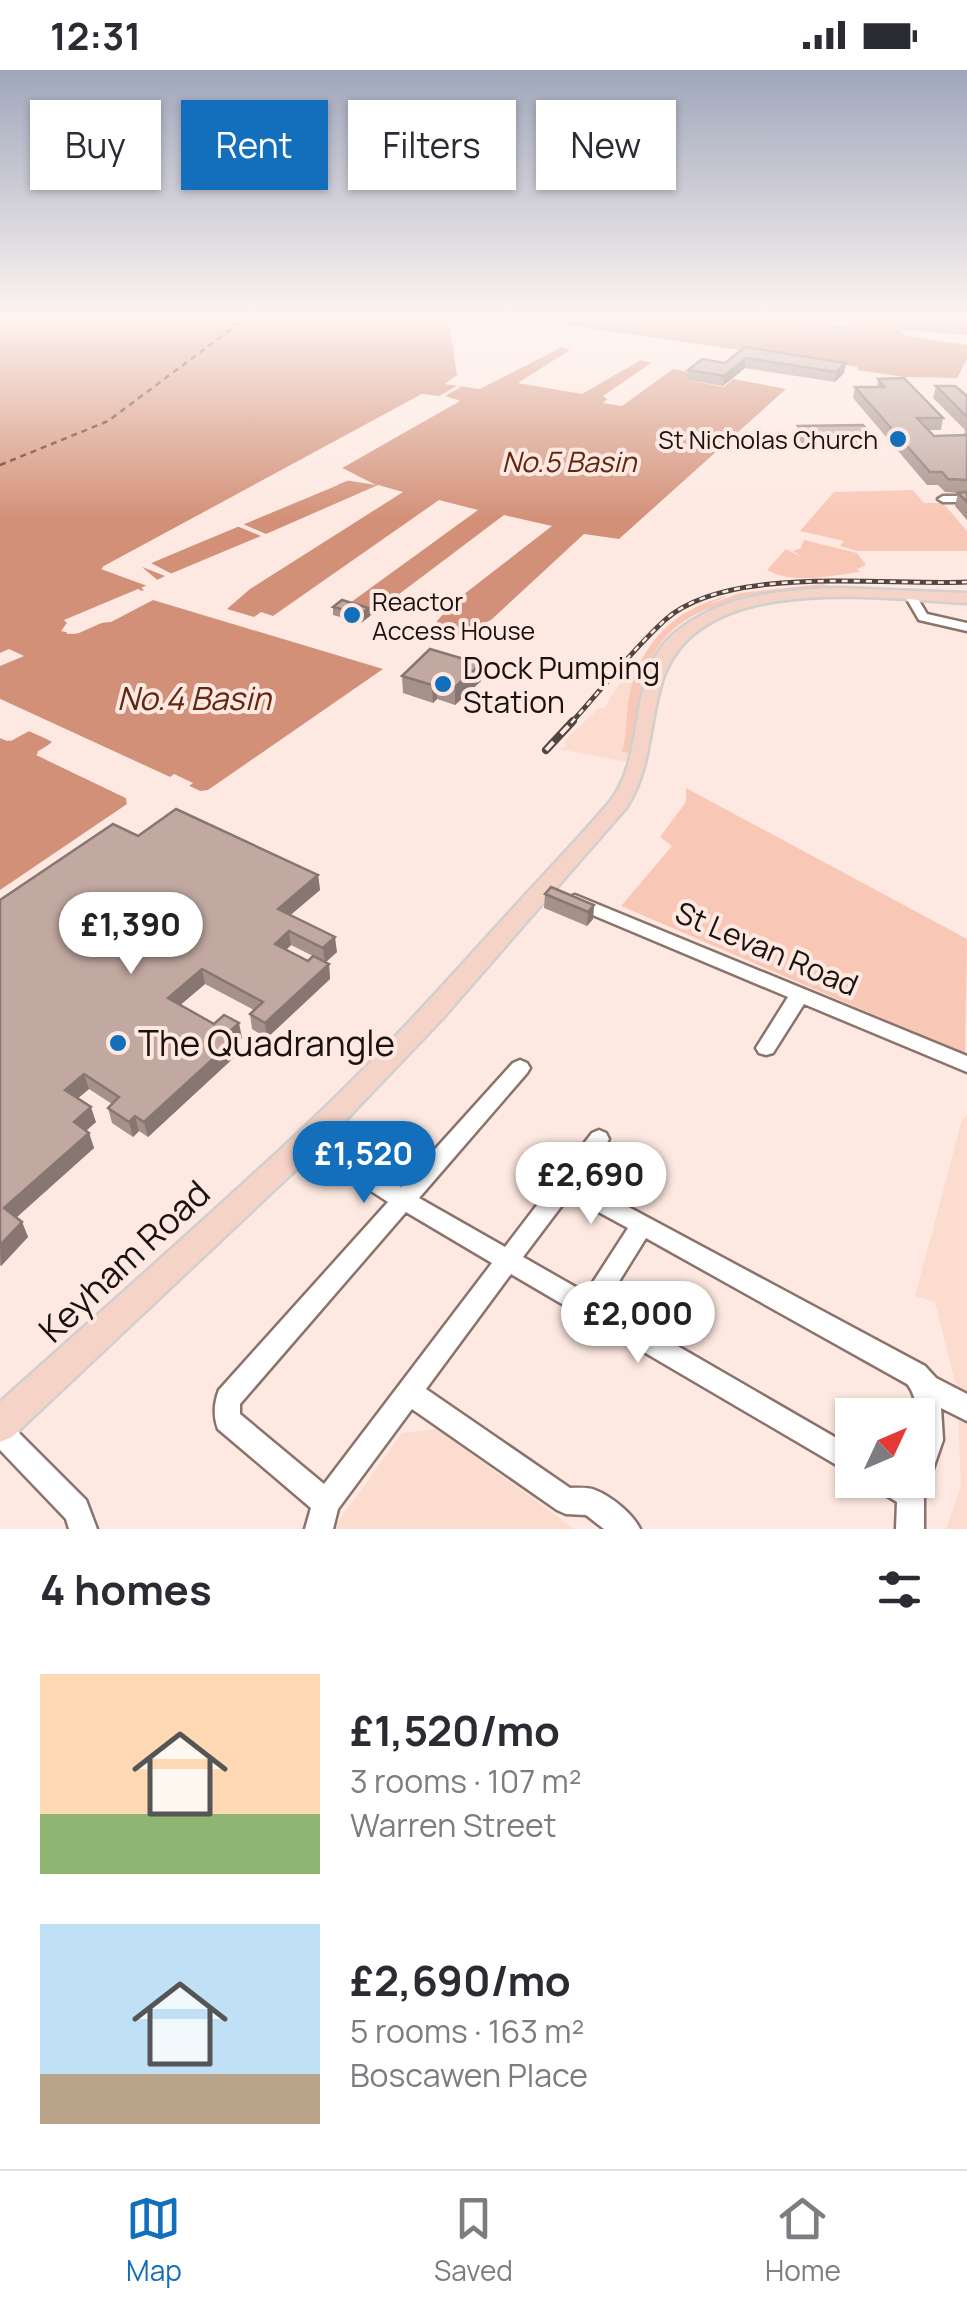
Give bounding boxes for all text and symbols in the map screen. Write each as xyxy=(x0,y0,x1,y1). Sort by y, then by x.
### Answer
text: 12:31 xyxy=(50,9,141,61)
chip: Buy xyxy=(30,100,161,190)
chip: Rent xyxy=(181,100,328,190)
chip: Filters xyxy=(348,100,516,190)
chip: New xyxy=(536,100,676,190)
place label: St Nicholas Church xyxy=(658,422,878,457)
marker: St Nicholas Church xyxy=(887,428,909,450)
water label: No.5 Basin xyxy=(502,442,638,480)
place label: Reactor Access House xyxy=(372,584,535,648)
marker: Reactor Access House xyxy=(341,604,363,626)
place label: Dock Pumping Station xyxy=(463,647,660,722)
marker: Dock Pumping Station xyxy=(432,673,454,695)
water label: No.4 Basin xyxy=(117,676,272,720)
street label: St Levan Road xyxy=(669,891,865,1005)
pin: £1,390 xyxy=(50,892,212,977)
text: £1,390 xyxy=(81,902,181,946)
place label: The Quadrangle xyxy=(138,1019,395,1067)
marker: The Quadrangle xyxy=(107,1032,129,1054)
pin: £1,520 xyxy=(283,1121,445,1206)
text: £1,520 xyxy=(315,1131,413,1175)
pin: £2,690 xyxy=(510,1142,672,1227)
text: £2,690 xyxy=(537,1152,645,1196)
street label: Keyham Road xyxy=(28,1169,220,1353)
pin: £2,000 xyxy=(557,1281,719,1366)
text: £2,000 xyxy=(583,1291,693,1335)
north arrow xyxy=(835,1398,935,1498)
map controls xyxy=(835,1398,935,1498)
text: 4 homes xyxy=(40,1560,212,1618)
icon: filters xyxy=(872,1562,927,1617)
text: £1,520/mo xyxy=(350,1701,560,1759)
icon: home xyxy=(120,1714,240,1834)
text: 3 rooms · 107 m² xyxy=(350,1759,582,1803)
text: Warren Street xyxy=(350,1803,557,1847)
text: £2,690/mo xyxy=(350,1951,571,2009)
icon: home xyxy=(120,1964,240,2084)
text: 5 rooms · 163 m² xyxy=(350,2009,584,2053)
text: Boscawen Place xyxy=(350,2053,588,2097)
tab: Map xyxy=(126,2191,182,2289)
tab: Saved xyxy=(434,2191,513,2289)
tab: Home xyxy=(765,2191,841,2289)

